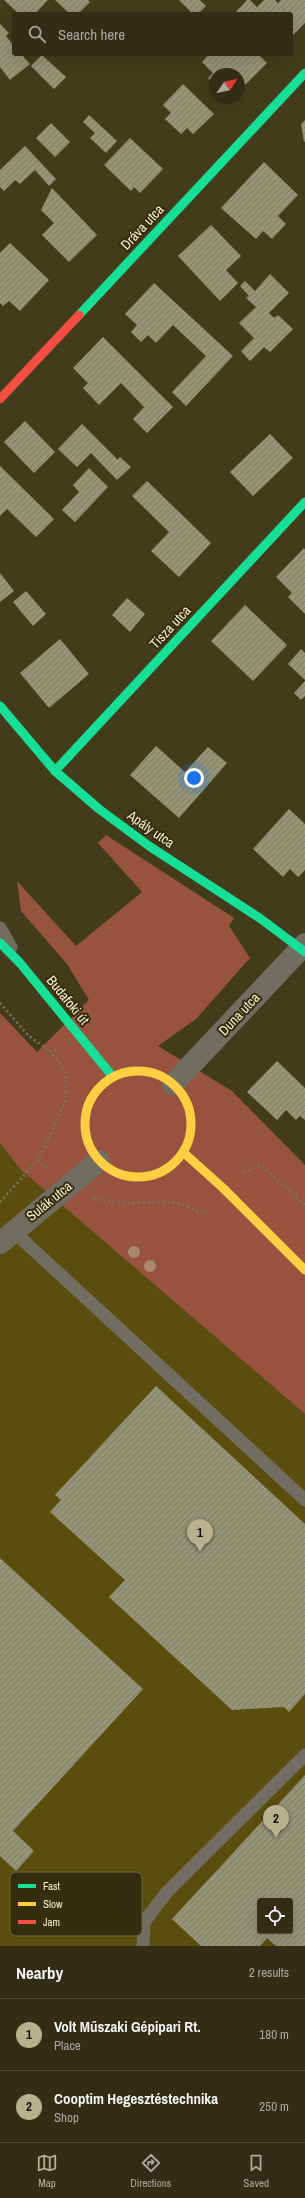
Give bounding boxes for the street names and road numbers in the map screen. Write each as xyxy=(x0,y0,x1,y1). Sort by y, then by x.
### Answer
street label: Dráva utca xyxy=(116,200,168,253)
street label: Tisza utca xyxy=(145,601,195,652)
street label: Apály utca xyxy=(123,806,179,852)
street label: Budafoki út xyxy=(43,972,93,1028)
street label: Duna utca xyxy=(215,988,264,1039)
street label: Sulák utca xyxy=(23,1177,76,1225)

